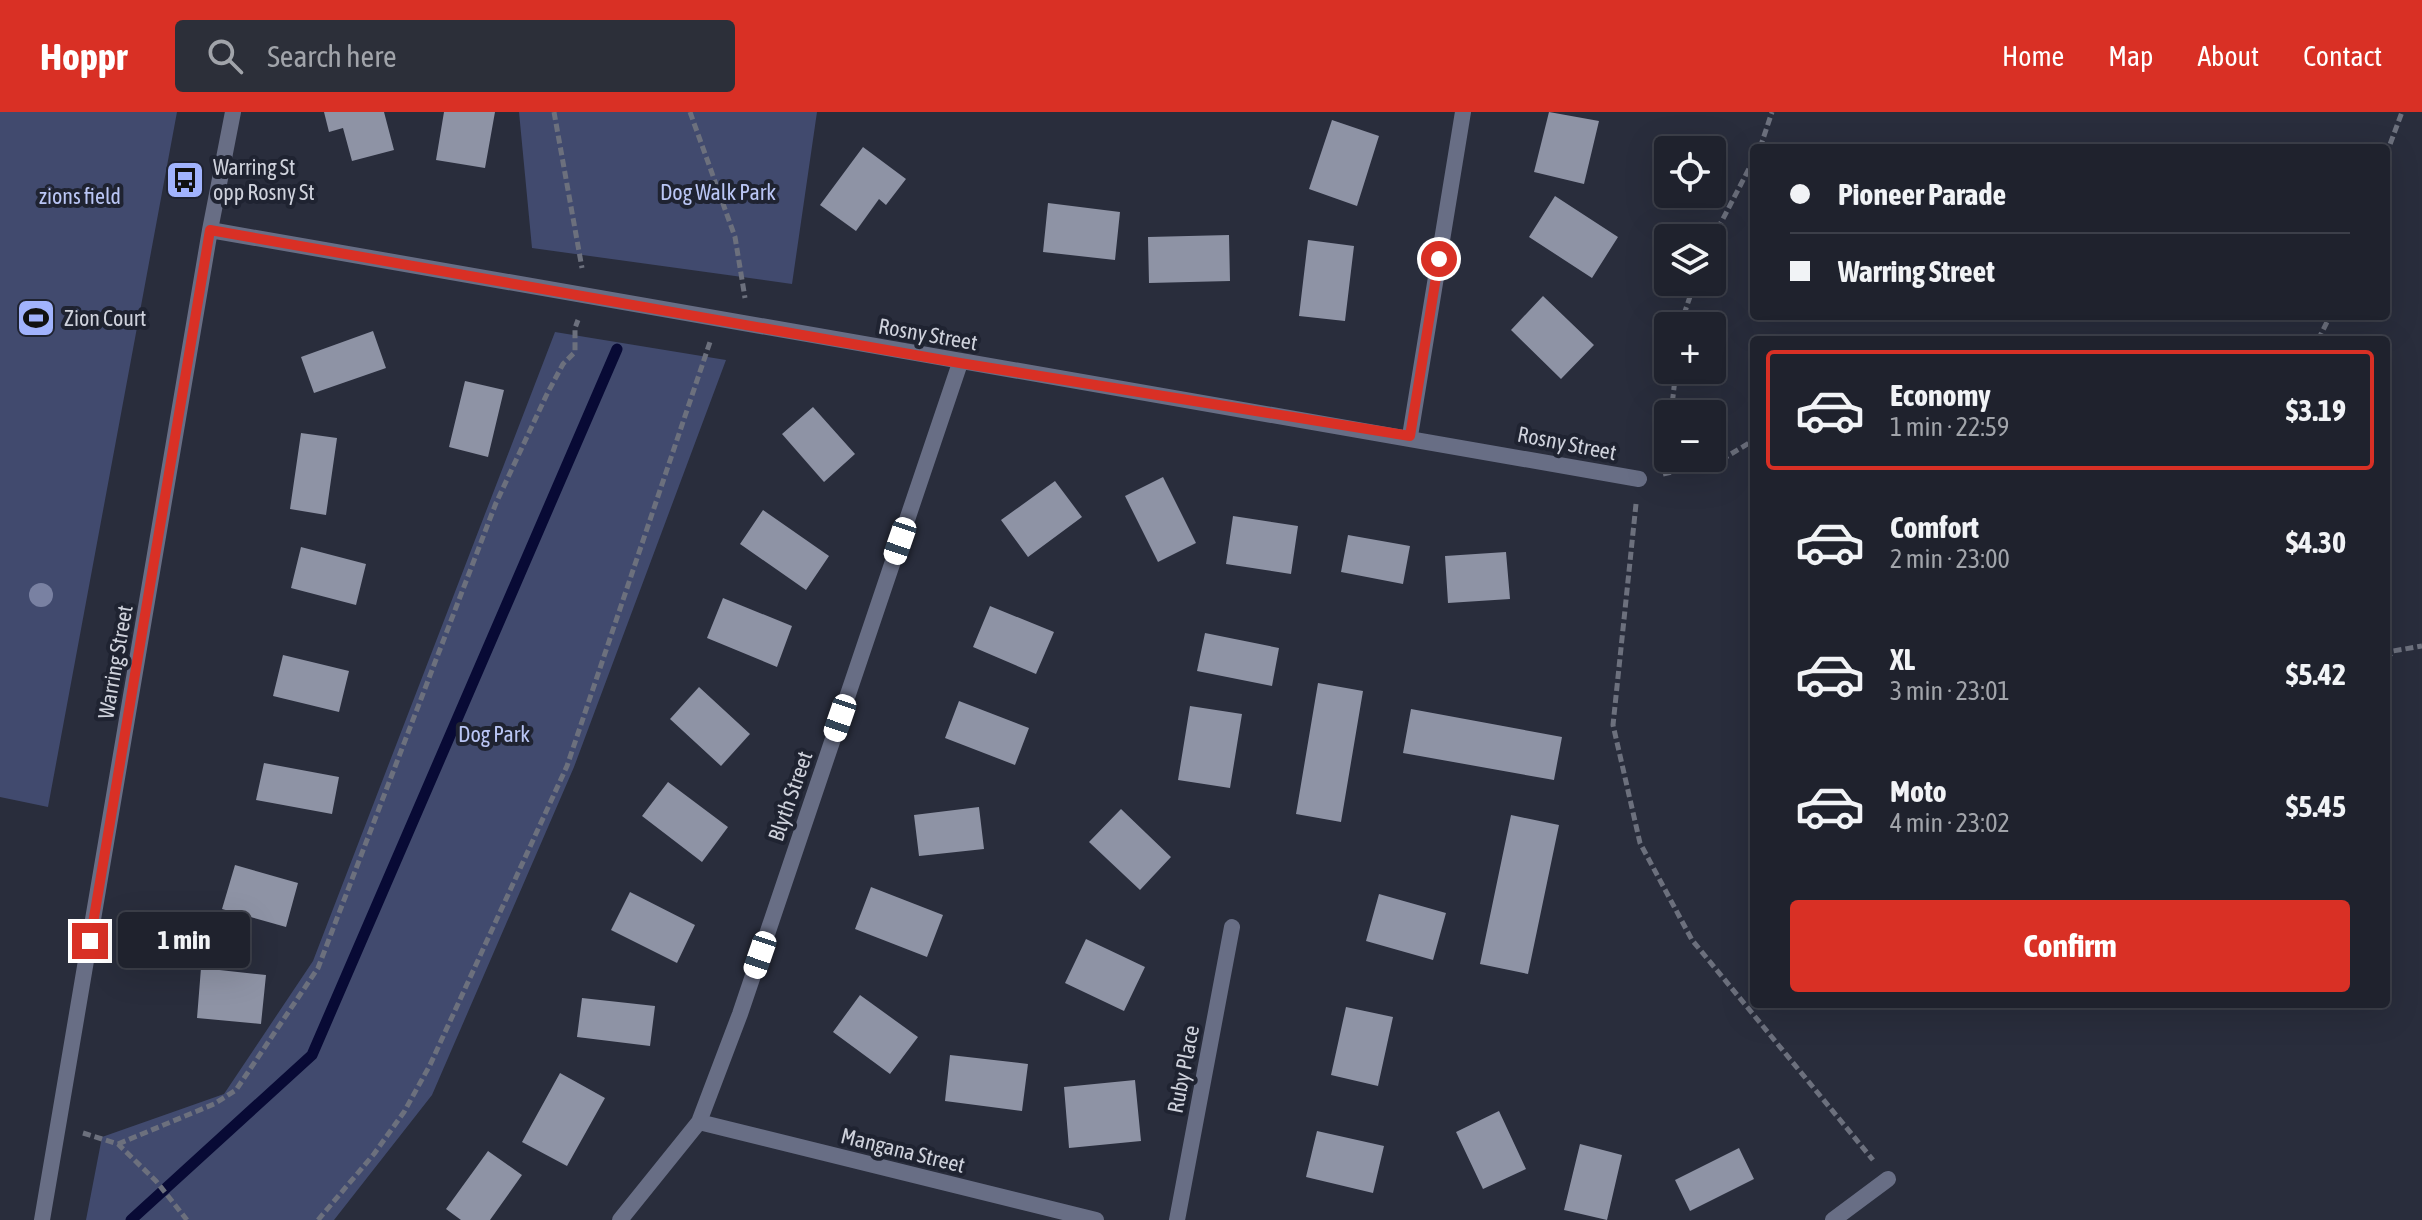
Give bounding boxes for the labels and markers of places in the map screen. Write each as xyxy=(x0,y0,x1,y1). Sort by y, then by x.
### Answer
place label: Warring St opp Rosny St xyxy=(213,154,315,205)
bus stop icon: Warring St opp Rosny St xyxy=(164,159,206,201)
sports icon: Zion Court xyxy=(15,297,57,339)
place label: Zion Court xyxy=(64,305,146,331)

